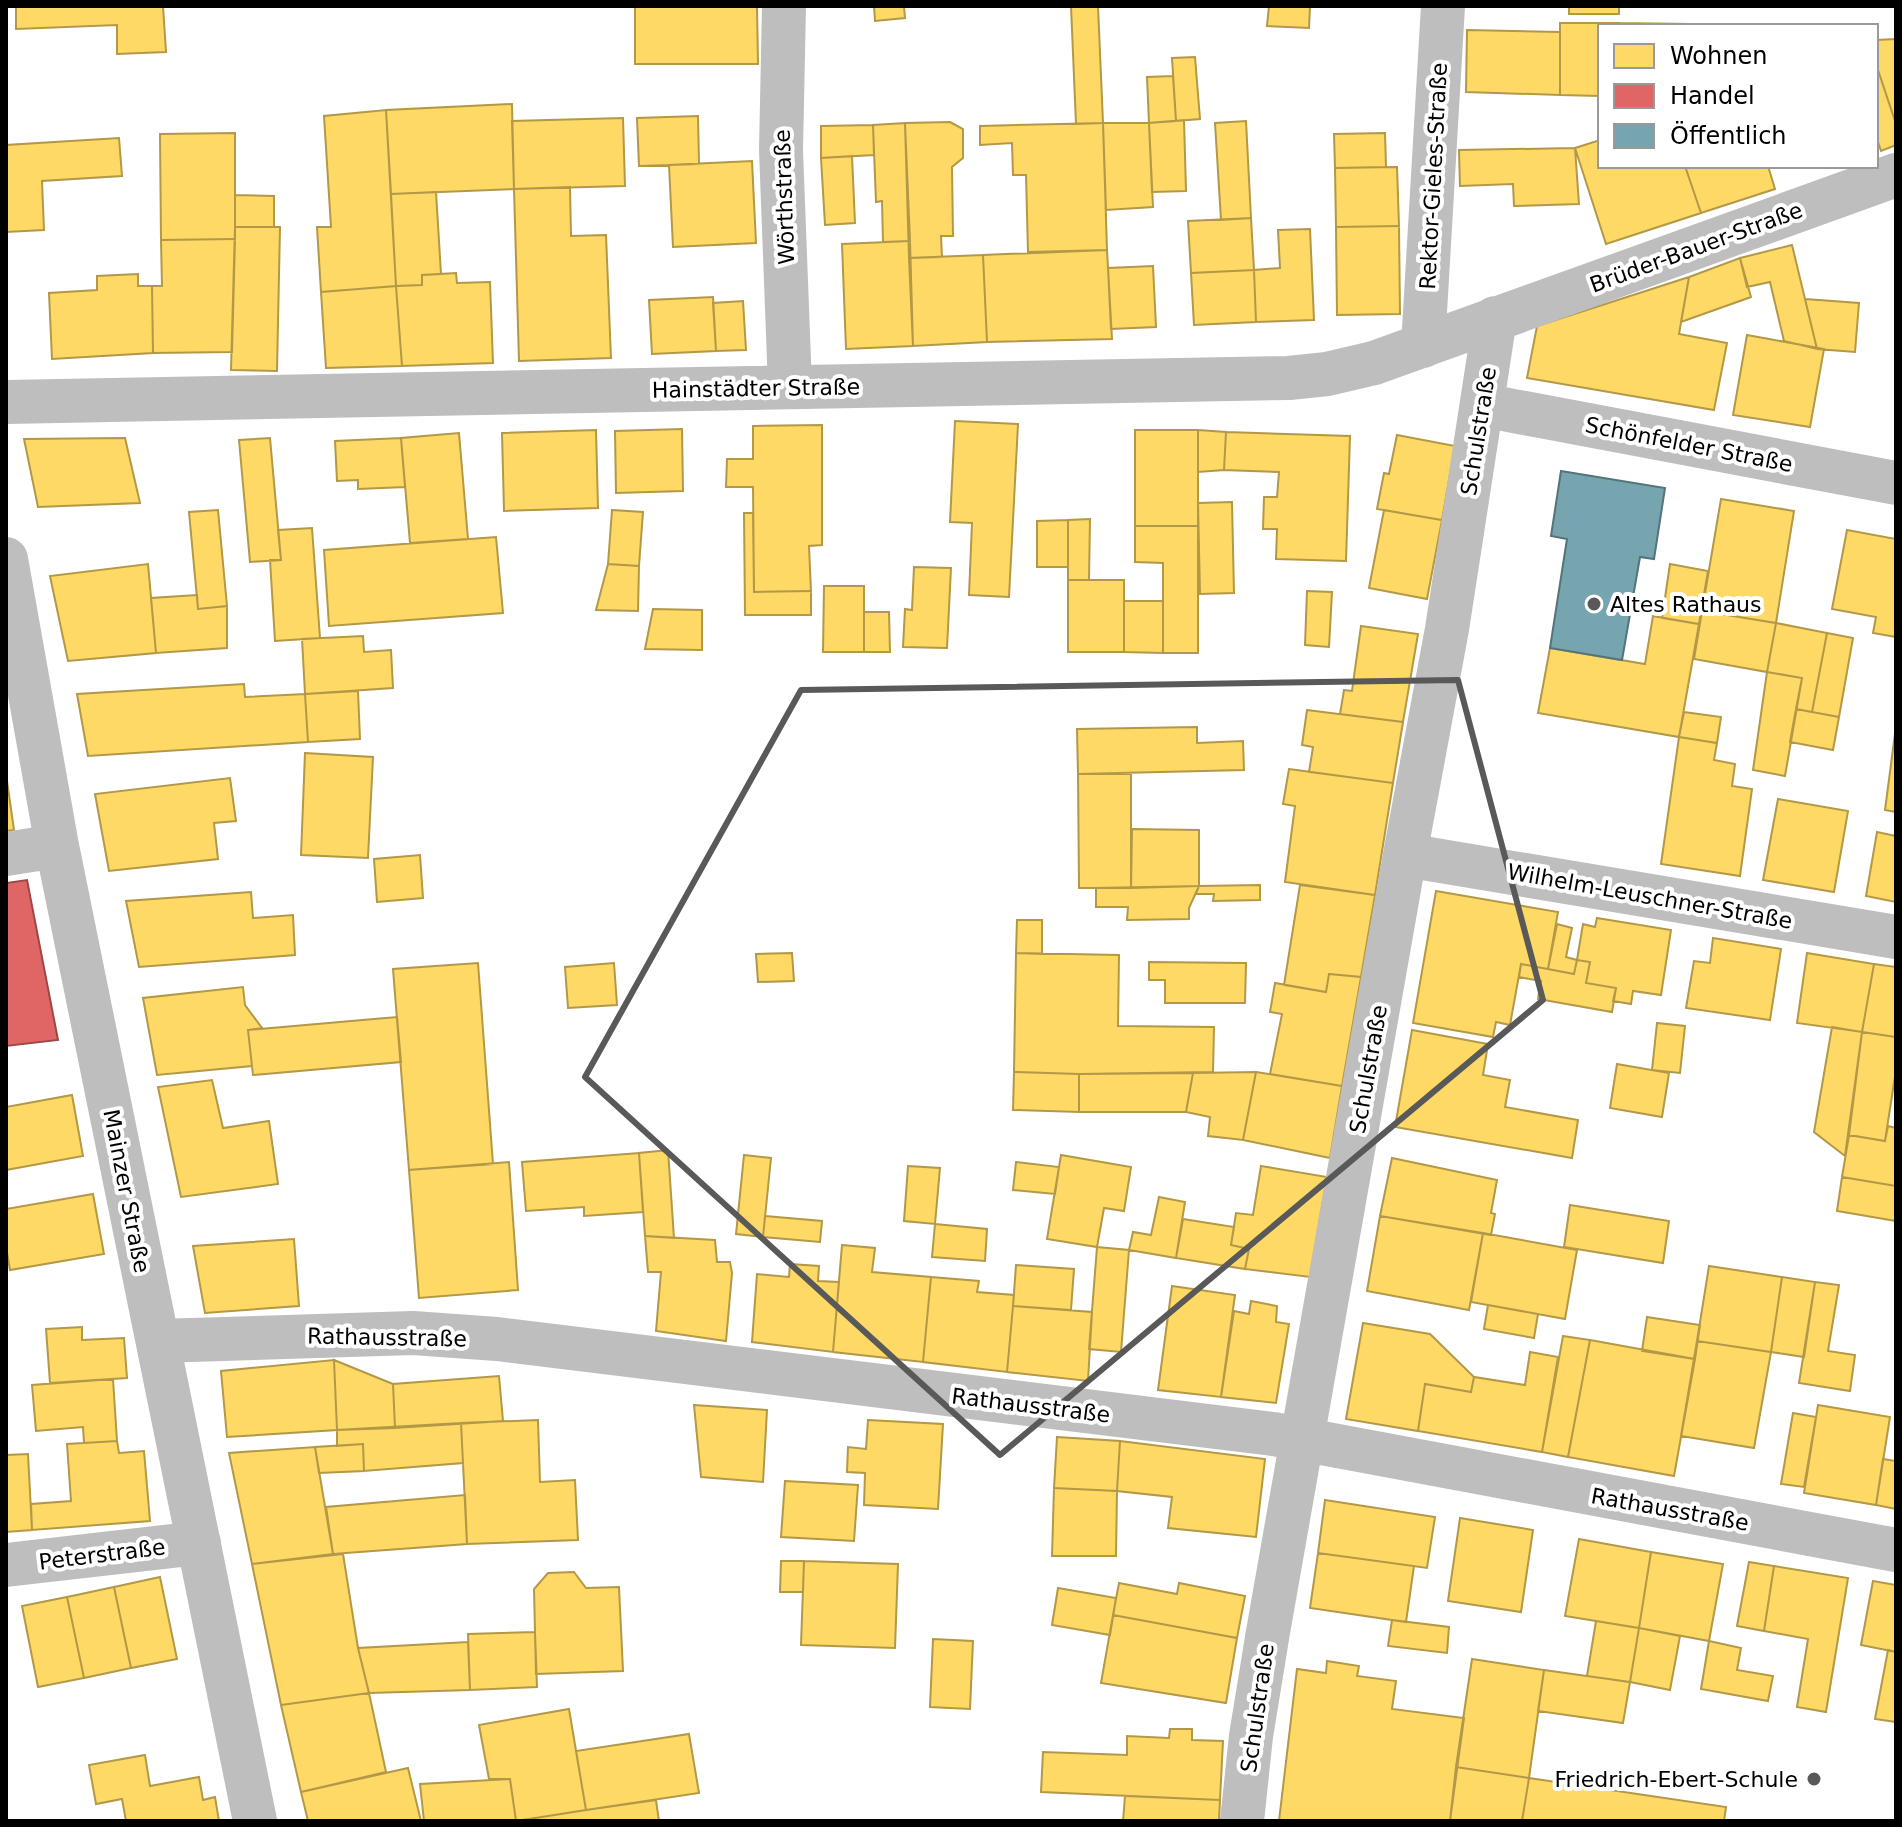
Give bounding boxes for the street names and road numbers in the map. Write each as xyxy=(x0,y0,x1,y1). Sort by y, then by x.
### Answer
street label: Rektor-Gieles-Straße xyxy=(1415,62,1452,290)
street label: Wörthstraße xyxy=(770,129,799,265)
street label: Brüder-Bauer-Straße xyxy=(1586,197,1806,298)
street label: Schulstraße xyxy=(1456,365,1501,497)
street label: Hainstädter Straße xyxy=(652,374,860,403)
street label: Schönfelder Straße xyxy=(1583,412,1795,477)
street label: Wilhelm-Leuschner-Straße xyxy=(1505,859,1794,934)
street label: Schulstraße xyxy=(1345,1003,1392,1135)
street label: Mainzer Straße xyxy=(98,1107,155,1275)
street label: Rathausstraße xyxy=(307,1324,467,1351)
street label: Rathausstraße xyxy=(950,1383,1112,1428)
street label: Rathausstraße xyxy=(1589,1483,1751,1536)
street label: Peterstraße xyxy=(37,1534,167,1575)
street label: Schulstraße xyxy=(1236,1642,1279,1774)

